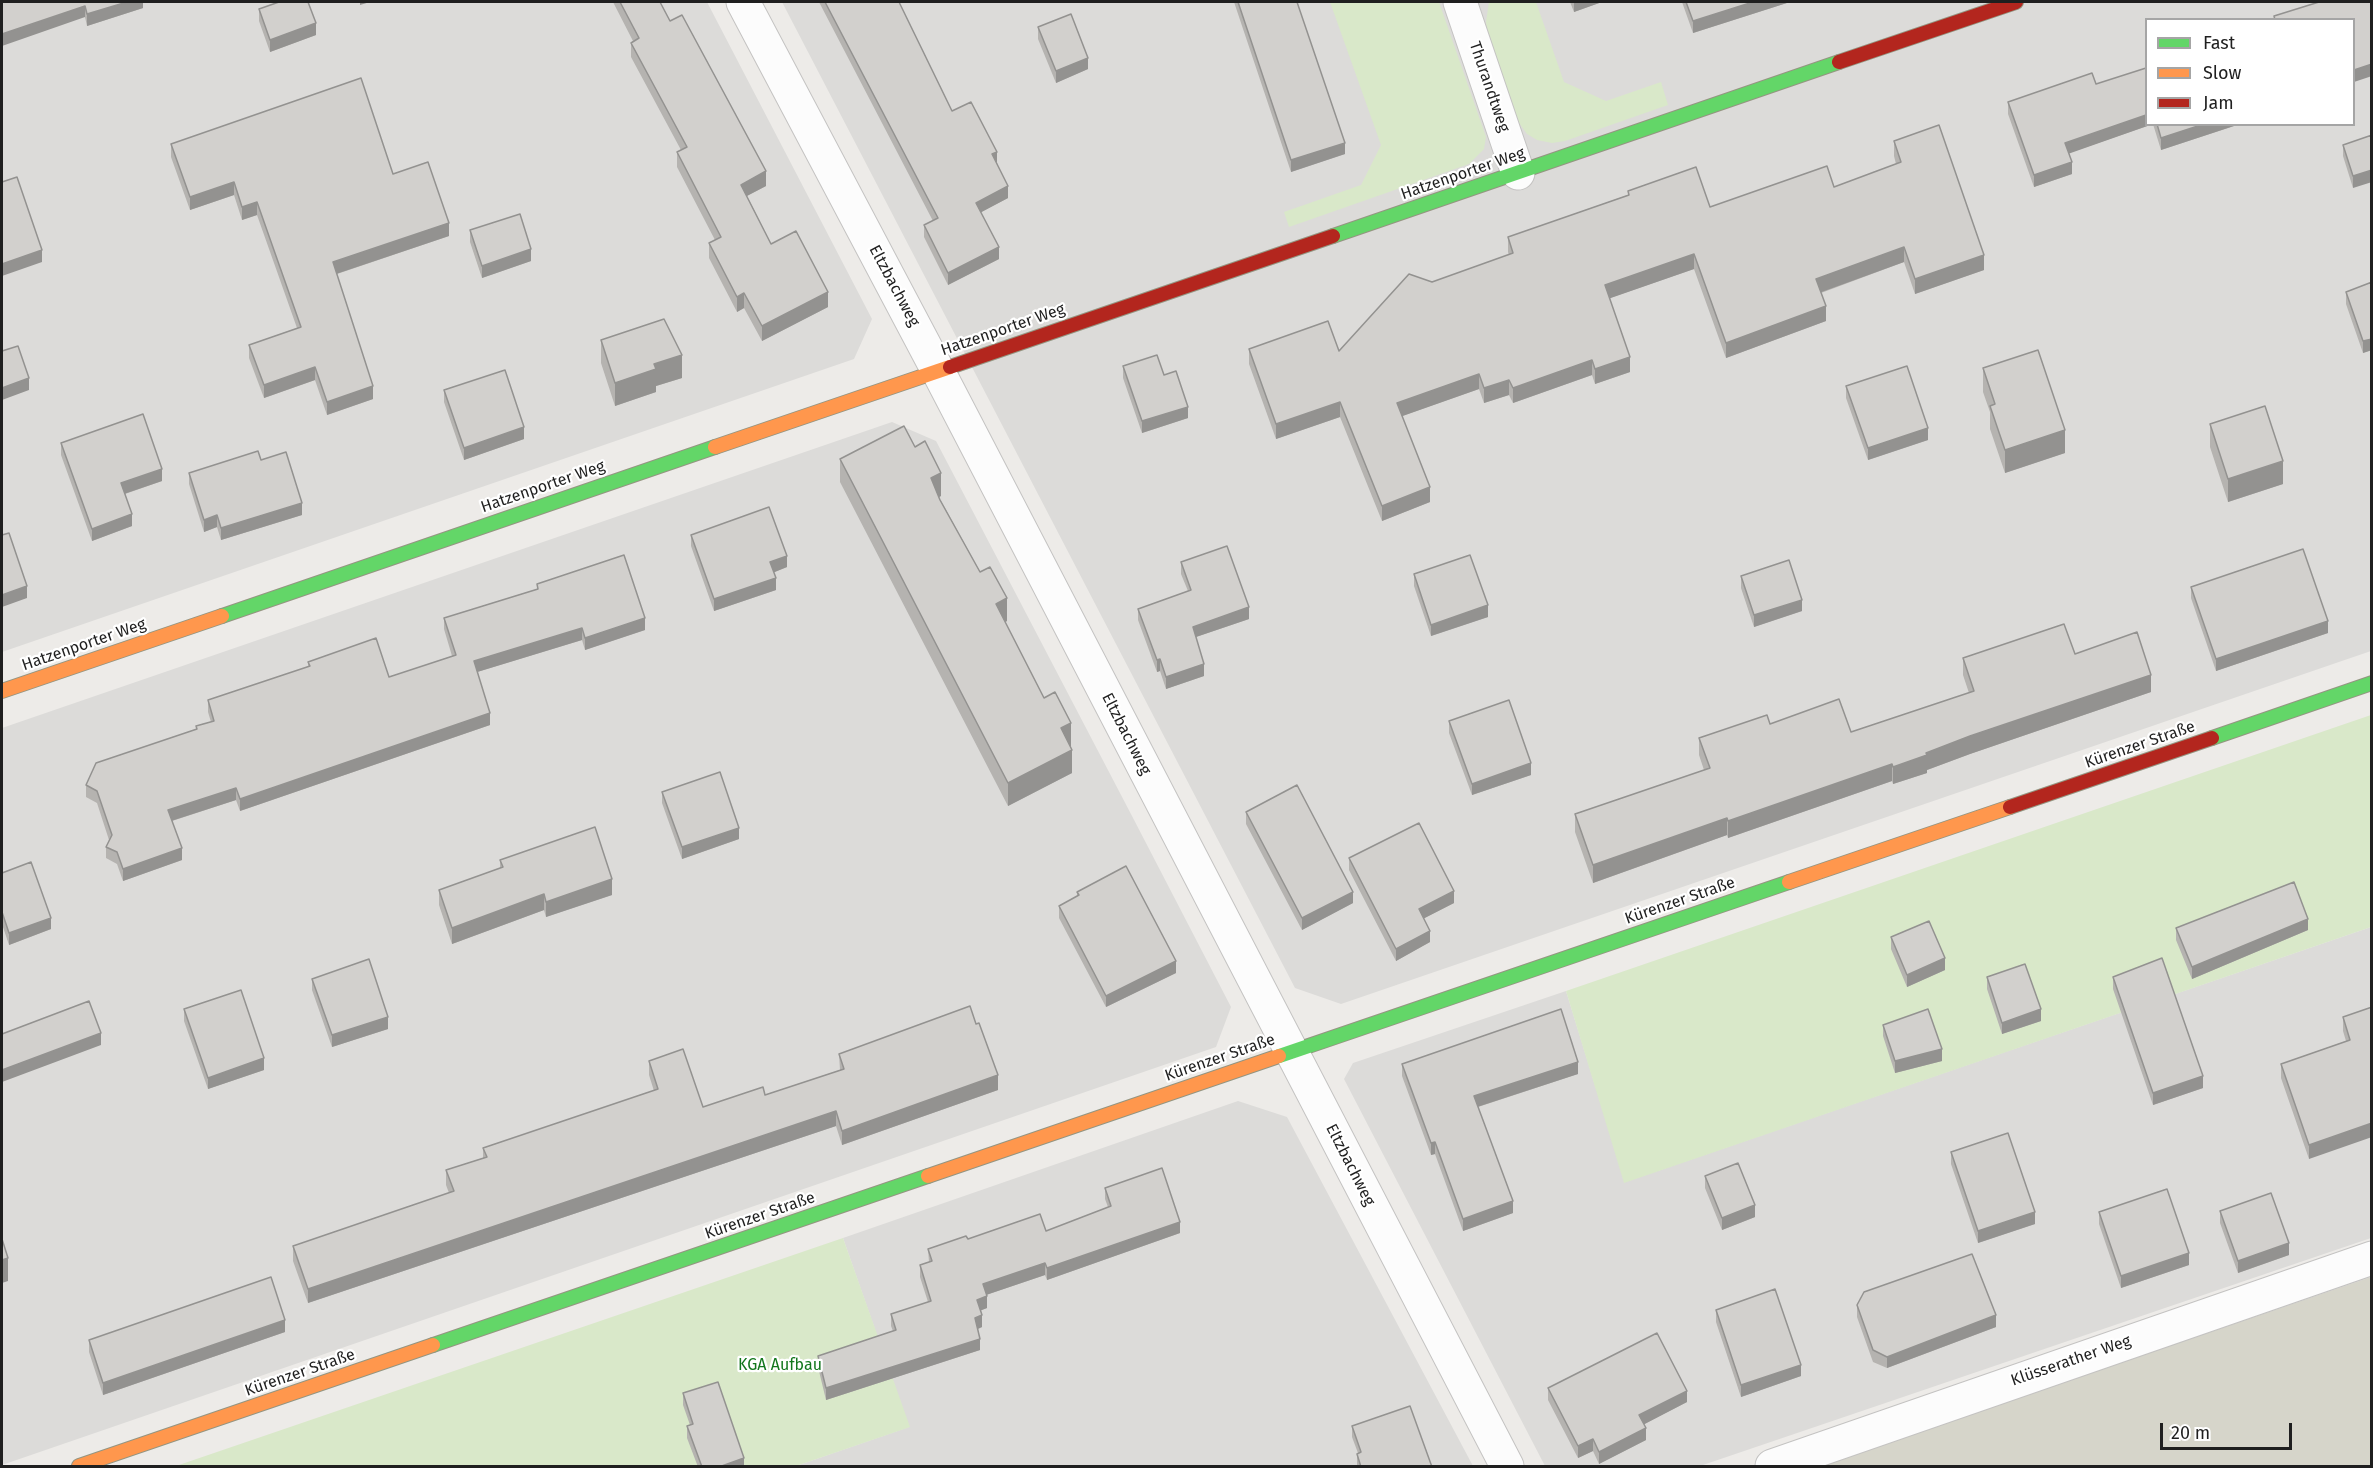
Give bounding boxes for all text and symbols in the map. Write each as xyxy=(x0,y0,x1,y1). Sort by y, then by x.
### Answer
legend xyxy=(2145,18,2355,126)
text: Fast xyxy=(2203,32,2235,54)
street label: Thurandtweg xyxy=(1465,39,1513,135)
text: Slow xyxy=(2203,62,2241,84)
text: Jam xyxy=(2203,92,2234,114)
street label: Hatzenporter Weg xyxy=(1398,144,1528,204)
street label: Eltzbachweg xyxy=(865,242,923,330)
street label: Hatzenporter Weg xyxy=(938,300,1068,360)
street label: Hatzenporter Weg xyxy=(478,457,608,517)
street label: Hatzenporter Weg xyxy=(19,615,149,675)
street label: Eltzbachweg xyxy=(1097,690,1155,778)
street label: Kürenzer Straße xyxy=(2082,717,2198,773)
street label: Kürenzer Straße xyxy=(1622,873,1738,929)
street label: Kürenzer Straße xyxy=(1162,1030,1278,1086)
street label: Eltzbachweg xyxy=(1321,1121,1379,1209)
street label: Kürenzer Straße xyxy=(702,1188,818,1244)
street label: Klüsserather Weg xyxy=(2008,1331,2134,1391)
street label: Kürenzer Straße xyxy=(242,1345,358,1401)
park label: KGA Aufbau xyxy=(738,1356,822,1376)
scale bar xyxy=(2163,1411,2295,1449)
text: 20 m xyxy=(2171,1422,2210,1444)

